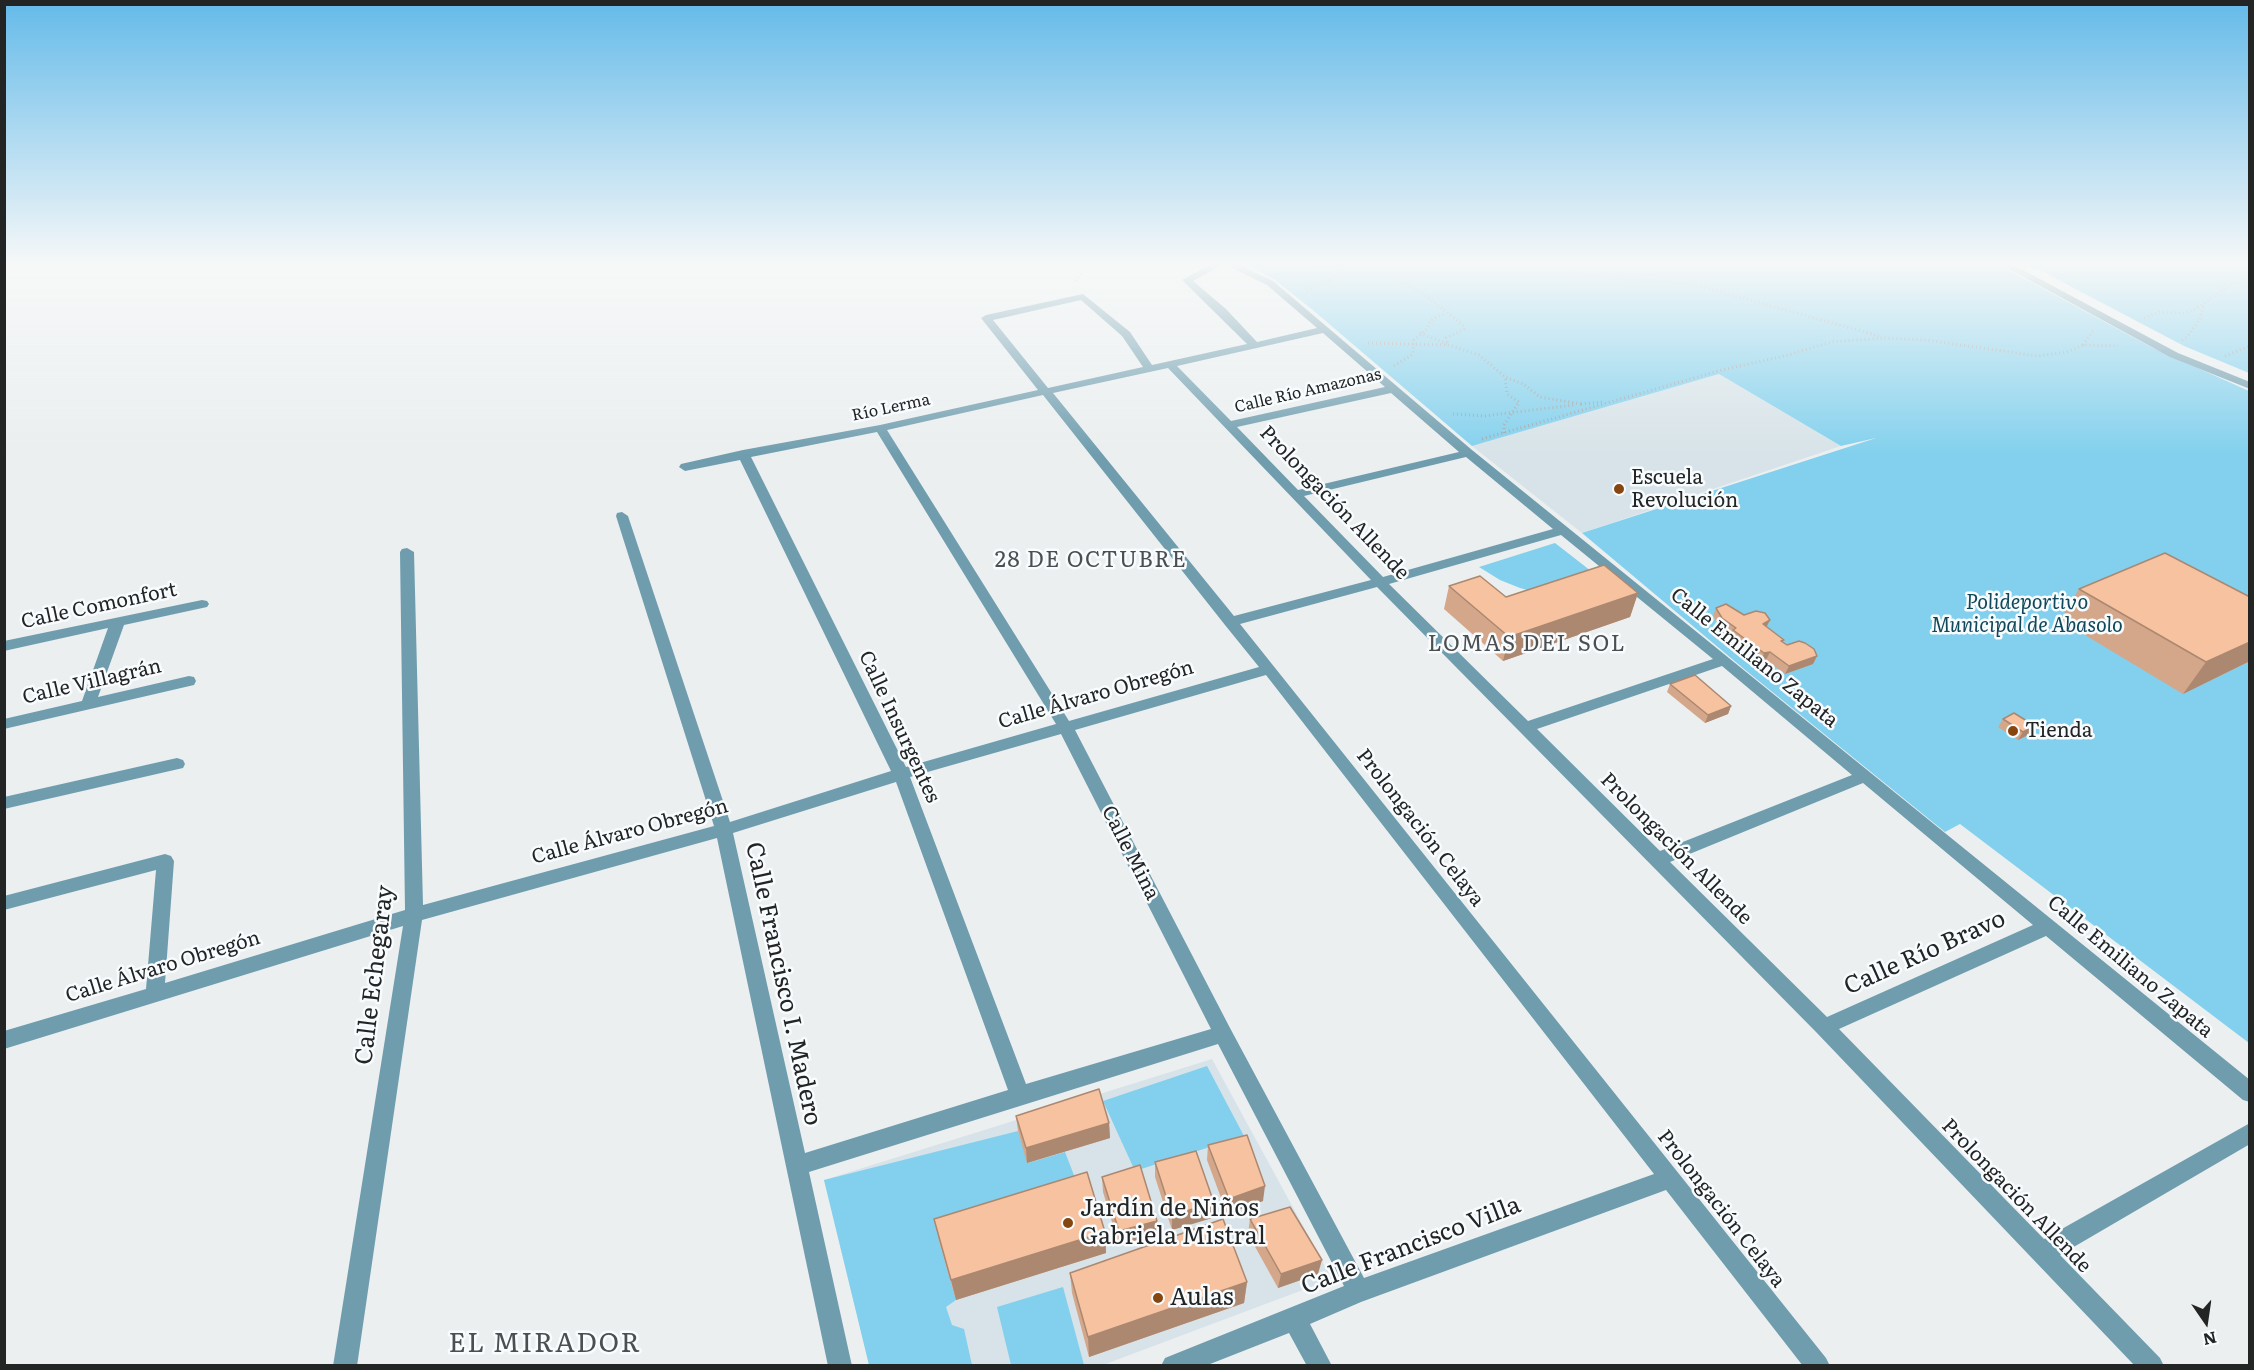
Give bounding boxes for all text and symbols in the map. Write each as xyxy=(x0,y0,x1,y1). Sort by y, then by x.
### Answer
street label: Calle Río Amazonas xyxy=(1233,365,1383,417)
street label: Río Lerma xyxy=(850,390,932,426)
street label: Prolongación Allende xyxy=(1254,421,1414,585)
place label: Escuela Revolución xyxy=(1631,466,1738,513)
marker: Escuela Revolución xyxy=(1612,482,1626,496)
district label: 28 DE OCTUBRE xyxy=(995,548,1187,574)
street label: Calle Comonfort xyxy=(19,578,179,634)
street label: Calle Emiliano Zapata xyxy=(1665,583,1843,733)
park label: Polideportivo Municipal de Abasolo xyxy=(1931,591,2123,638)
district label: LOMAS DEL SOL xyxy=(1428,632,1626,658)
street label: Calle Insurgentes xyxy=(853,647,945,807)
street label: Calle Villagrán xyxy=(20,654,164,710)
street label: Calle Álvaro Obregón xyxy=(995,656,1197,734)
place label: Tienda xyxy=(2025,719,2093,743)
marker: Tienda xyxy=(2006,724,2020,738)
street label: Prolongación Celaya xyxy=(1351,744,1489,912)
street label: Prolongación Allende xyxy=(1595,768,1757,930)
street label: Calle Álvaro Obregón xyxy=(529,794,731,870)
street label: Calle Mina xyxy=(1096,802,1164,904)
street label: Calle Francisco I. Madero xyxy=(739,840,827,1128)
street label: Calle Echegaray xyxy=(350,884,400,1066)
street label: Calle Emiliano Zapata xyxy=(2042,891,2218,1043)
street label: Calle Río Bravo xyxy=(1840,905,2010,1001)
street label: Calle Álvaro Obregón xyxy=(63,926,263,1008)
street label: Prolongación Allende xyxy=(1936,1114,2096,1278)
street label: Prolongación Celaya xyxy=(1652,1125,1790,1293)
street label: Calle Francisco Villa xyxy=(1297,1191,1525,1301)
place label: Jardín de Niños Gabriela Mistral xyxy=(1080,1195,1266,1251)
marker: Jardín de Niños Gabriela Mistral xyxy=(1061,1216,1075,1230)
place label: Aulas xyxy=(1170,1284,1233,1312)
marker: Aulas xyxy=(1151,1291,1165,1305)
north arrow xyxy=(2176,1292,2236,1352)
text: N xyxy=(2201,1326,2219,1353)
district label: EL MIRADOR xyxy=(448,1328,642,1360)

